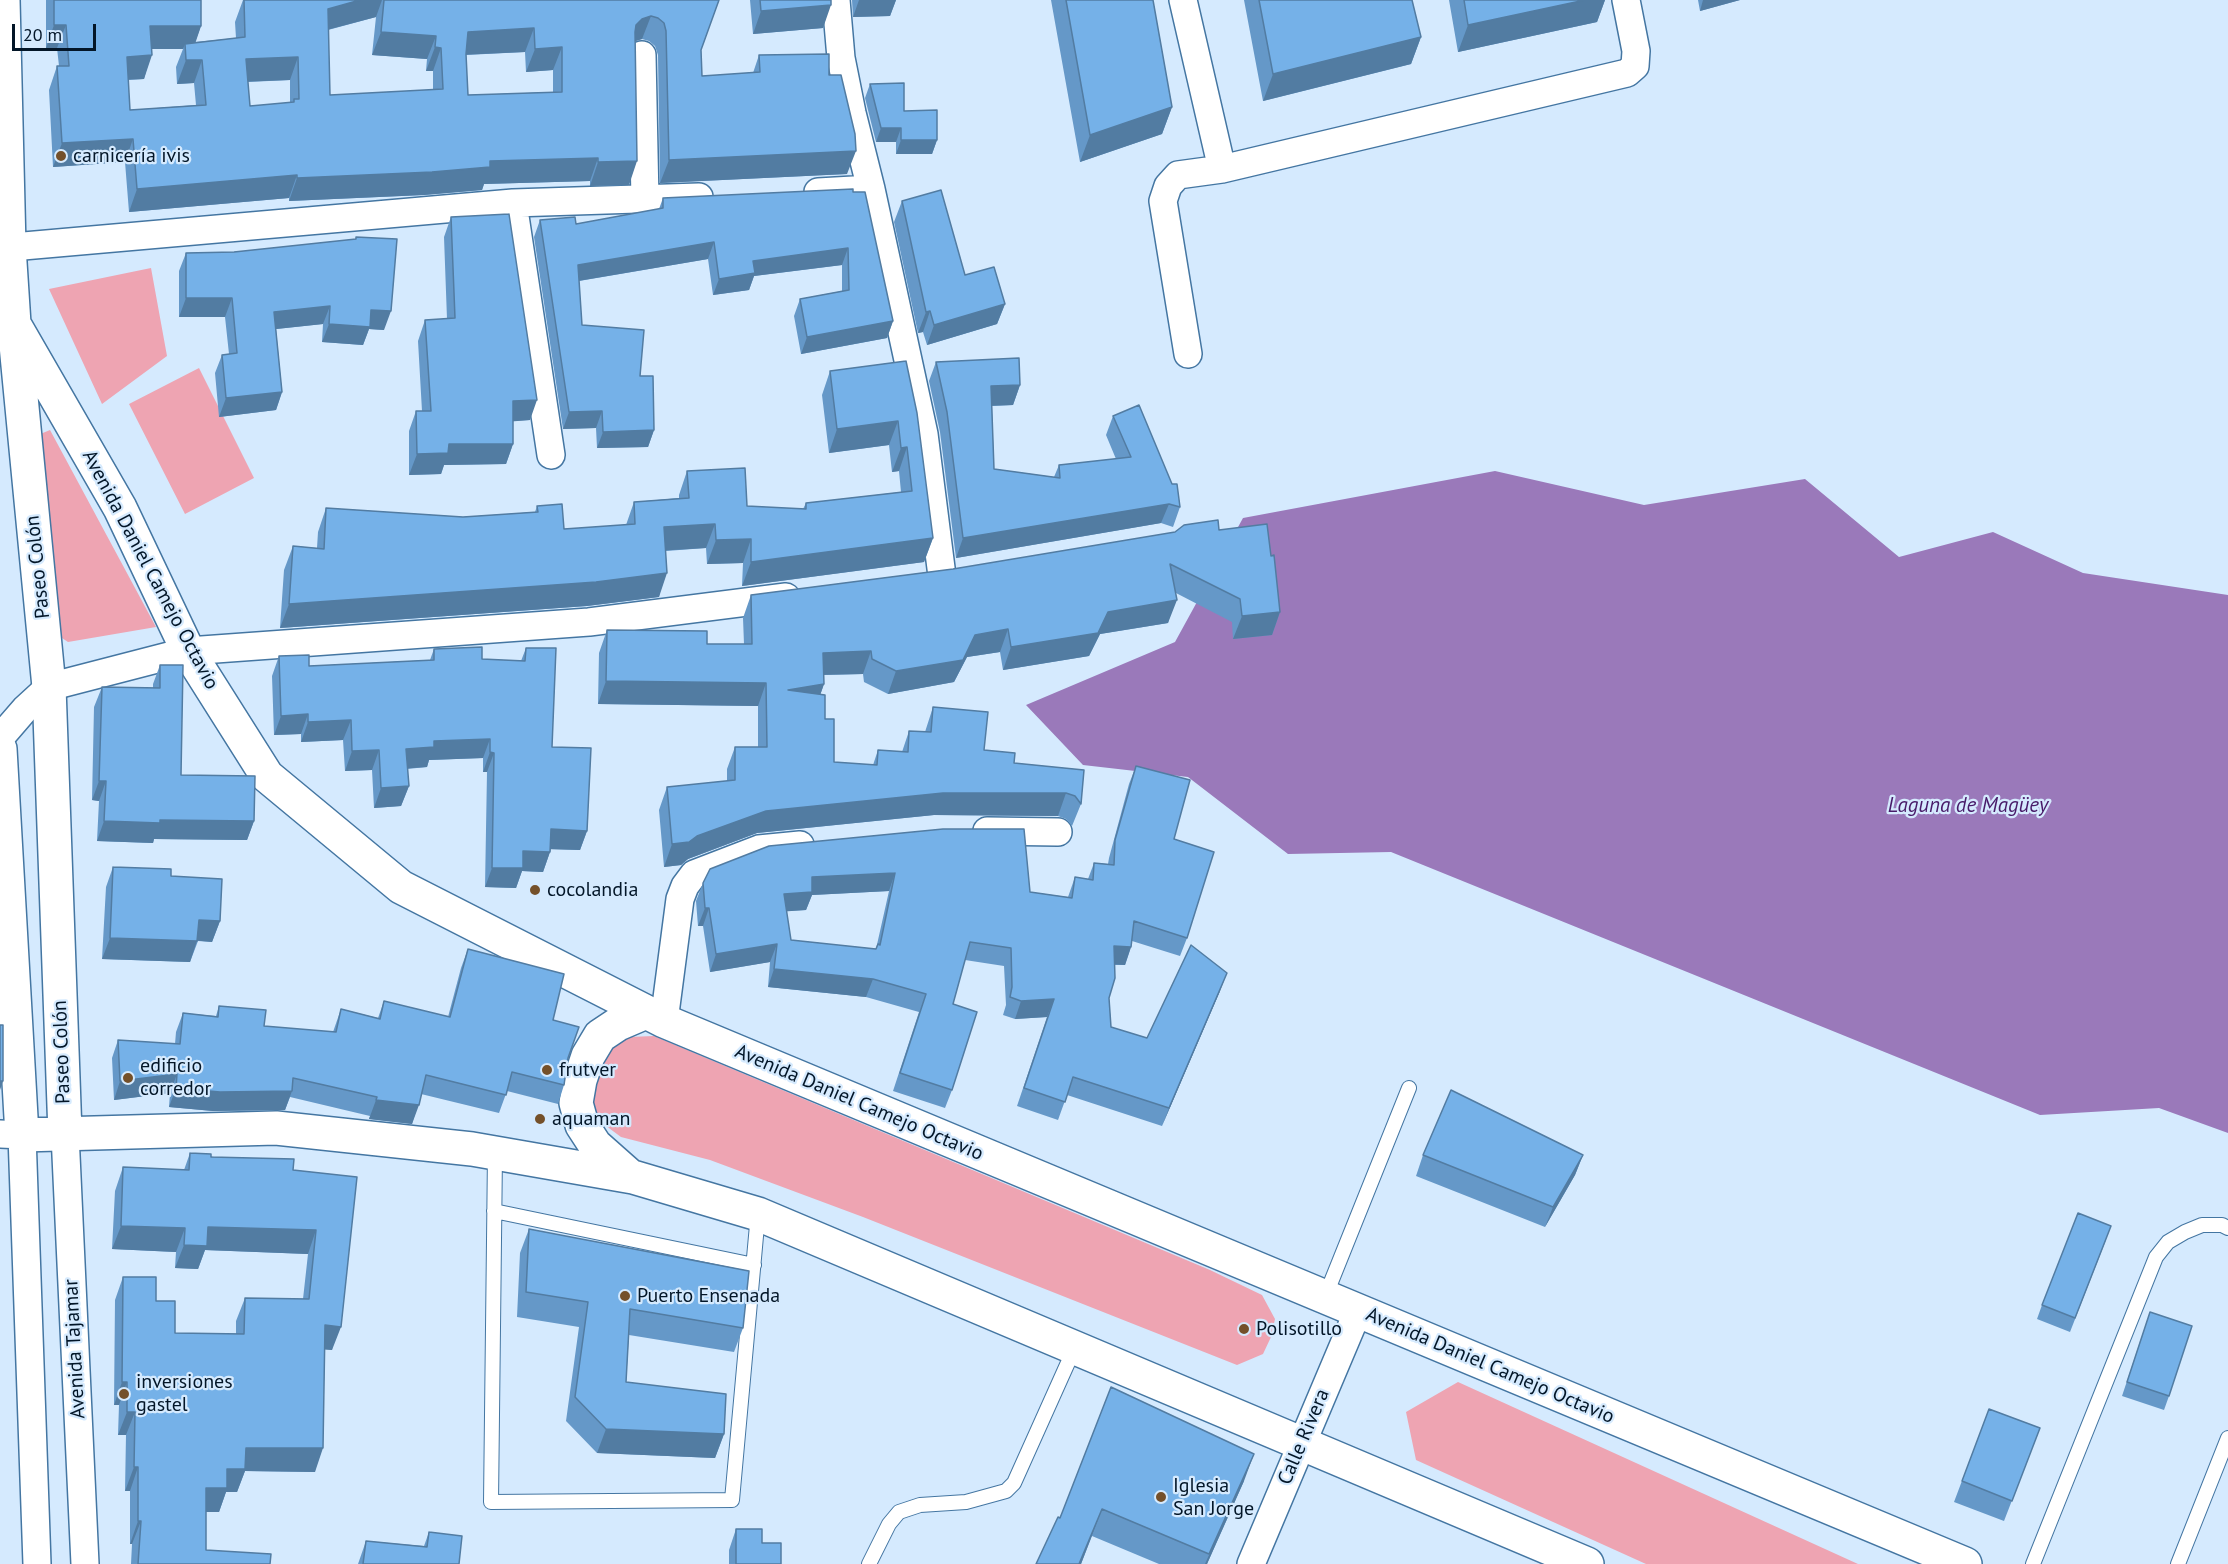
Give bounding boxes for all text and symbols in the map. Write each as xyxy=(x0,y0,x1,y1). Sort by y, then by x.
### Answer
scale bar xyxy=(15,12,99,50)
text: 20 m xyxy=(23,23,62,46)
place label: carnicería ivis xyxy=(73,144,190,168)
marker: carnicería ivis xyxy=(54,149,68,163)
street label: Avenida Daniel Camejo Octavio xyxy=(77,446,223,694)
street label: Paseo Colón xyxy=(21,514,55,620)
water label: Laguna de Magüey xyxy=(1888,793,2048,819)
place label: cocolandia xyxy=(547,878,638,902)
marker: cocolandia xyxy=(528,883,542,897)
street label: Paseo Colón xyxy=(48,1000,76,1104)
street label: Avenida Daniel Camejo Octavio xyxy=(731,1040,987,1166)
place label: edificio corredor xyxy=(140,1054,211,1101)
place label: frutver xyxy=(559,1058,616,1082)
marker: frutver xyxy=(540,1063,554,1077)
marker: edificio corredor xyxy=(121,1071,135,1085)
place label: aquaman xyxy=(552,1107,630,1131)
marker: aquaman xyxy=(533,1112,547,1126)
street label: Avenida Tajamar xyxy=(59,1278,91,1420)
place label: Puerto Ensenada xyxy=(637,1284,780,1308)
marker: Puerto Ensenada xyxy=(618,1289,632,1303)
street label: Avenida Daniel Camejo Octavio xyxy=(1362,1303,1618,1429)
place label: Polisotillo xyxy=(1256,1317,1342,1341)
marker: Polisotillo xyxy=(1237,1322,1251,1336)
place label: inversiones gastel xyxy=(136,1370,233,1417)
street label: Calle Rivera xyxy=(1273,1385,1335,1489)
marker: inversiones gastel xyxy=(117,1387,131,1401)
place label: Iglesia San Jorge xyxy=(1173,1474,1254,1521)
marker: Iglesia San Jorge xyxy=(1154,1490,1168,1504)

